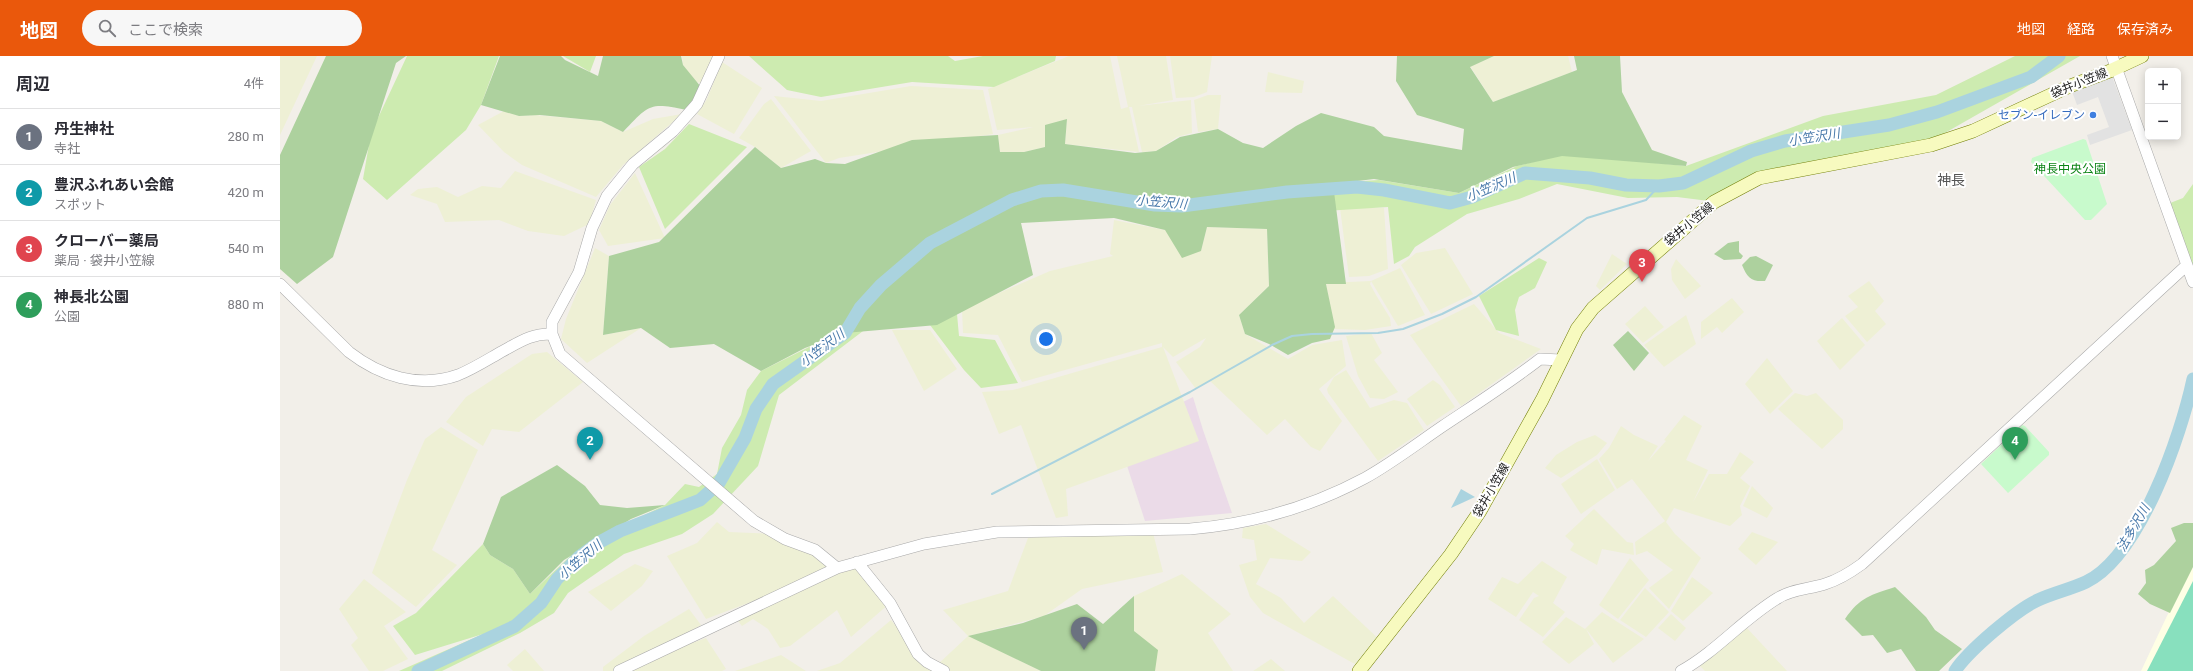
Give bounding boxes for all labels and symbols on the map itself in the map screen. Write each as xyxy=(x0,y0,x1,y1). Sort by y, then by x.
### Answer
street label: 袋井小笠線 xyxy=(2048,65,2109,101)
place label: セブン-イレブン xyxy=(1998,108,2085,122)
marker: セブン-イレブン xyxy=(2088,110,2098,120)
water label: 小笠沢川 xyxy=(1787,125,1843,148)
park label: 神長中央公園 xyxy=(2034,162,2106,176)
water label: 小笠沢川 xyxy=(1464,169,1520,204)
district label: 神長 xyxy=(1937,172,1965,188)
water label: 小笠沢川 xyxy=(1134,192,1190,212)
street label: 袋井小笠線 xyxy=(1661,199,1716,249)
pin: 3 xyxy=(1629,249,1655,282)
water label: 小笠沢川 xyxy=(797,325,849,370)
your location xyxy=(1036,329,1056,349)
pin: 2 xyxy=(577,427,603,460)
pin: 4 xyxy=(2002,427,2028,460)
street label: 袋井小笠線 xyxy=(1469,461,1512,520)
water label: 法多沢川 xyxy=(2114,500,2153,554)
water label: 小笠沢川 xyxy=(555,536,606,582)
pin: 1 xyxy=(1071,617,1097,650)

